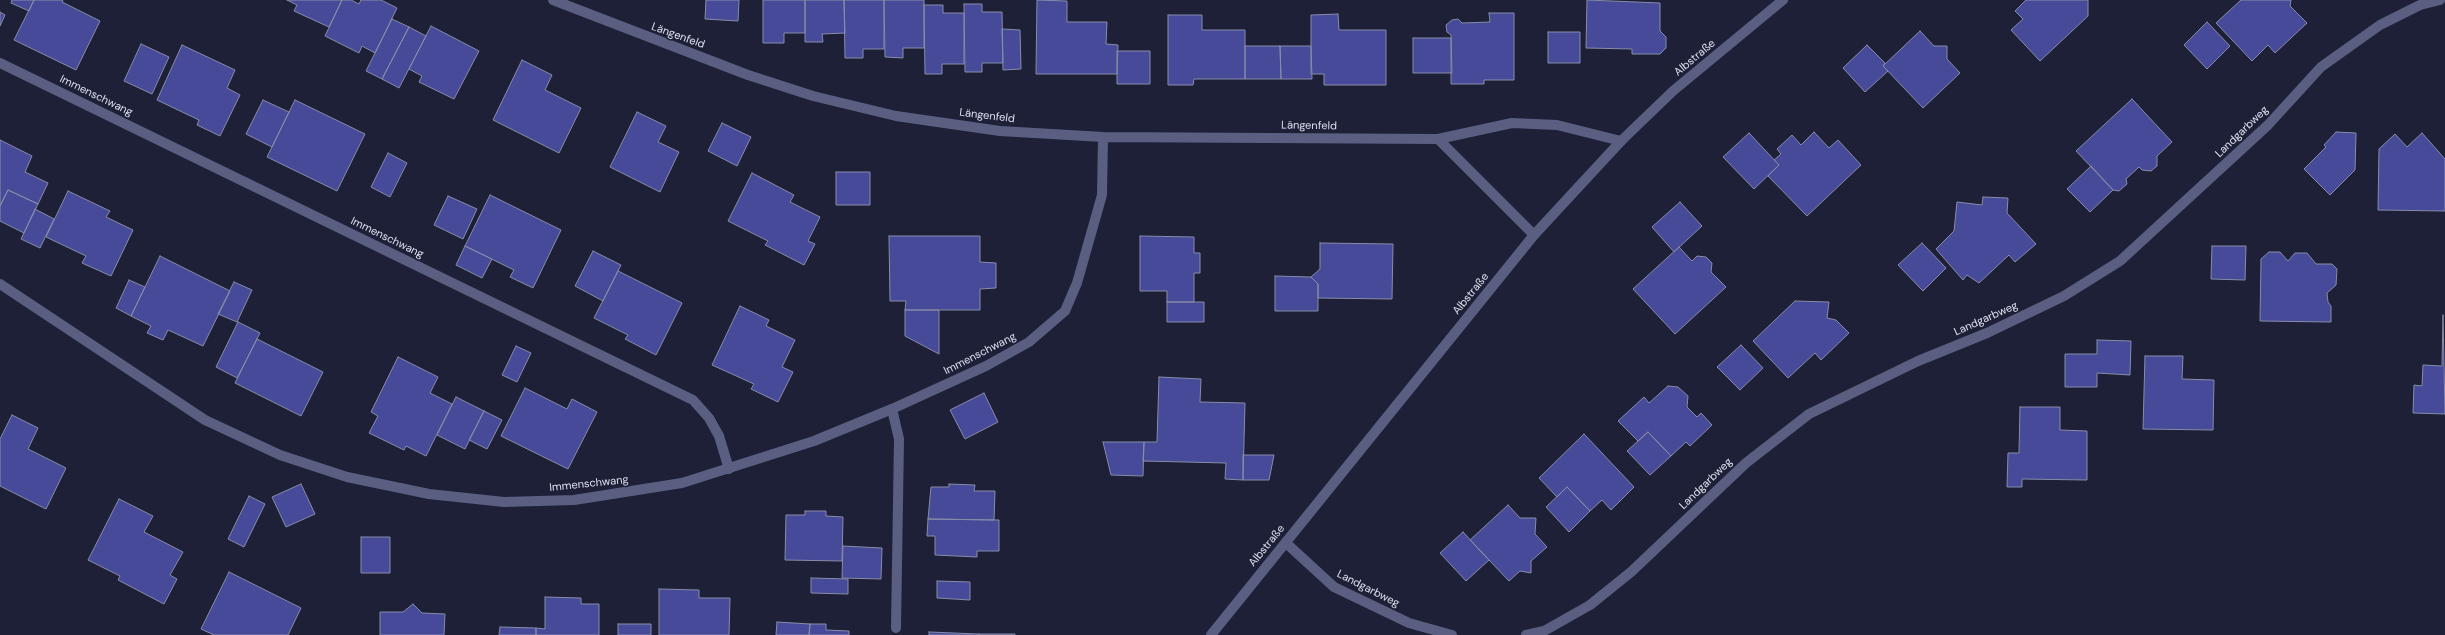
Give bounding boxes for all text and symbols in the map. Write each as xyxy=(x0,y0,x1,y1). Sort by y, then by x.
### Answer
street label: Längenfeld xyxy=(650,20,706,52)
street label: Albstraße xyxy=(1672,37,1718,79)
street label: Immenschwang xyxy=(57,73,135,119)
street label: Landgarbweg xyxy=(2213,103,2271,161)
street label: Längenfeld xyxy=(959,106,1015,126)
street label: Längenfeld xyxy=(1281,119,1337,133)
street label: Immenschwang xyxy=(348,215,426,261)
street label: Albstraße xyxy=(1450,271,1492,317)
street label: Landgarbweg xyxy=(1952,299,2020,339)
street label: Immenschwang xyxy=(942,330,1018,378)
street label: Landgarbweg xyxy=(1677,455,1735,513)
street label: Immenschwang xyxy=(549,473,629,495)
street label: Albstraße xyxy=(1246,523,1288,569)
street label: Landgarbweg xyxy=(1335,568,1401,610)

